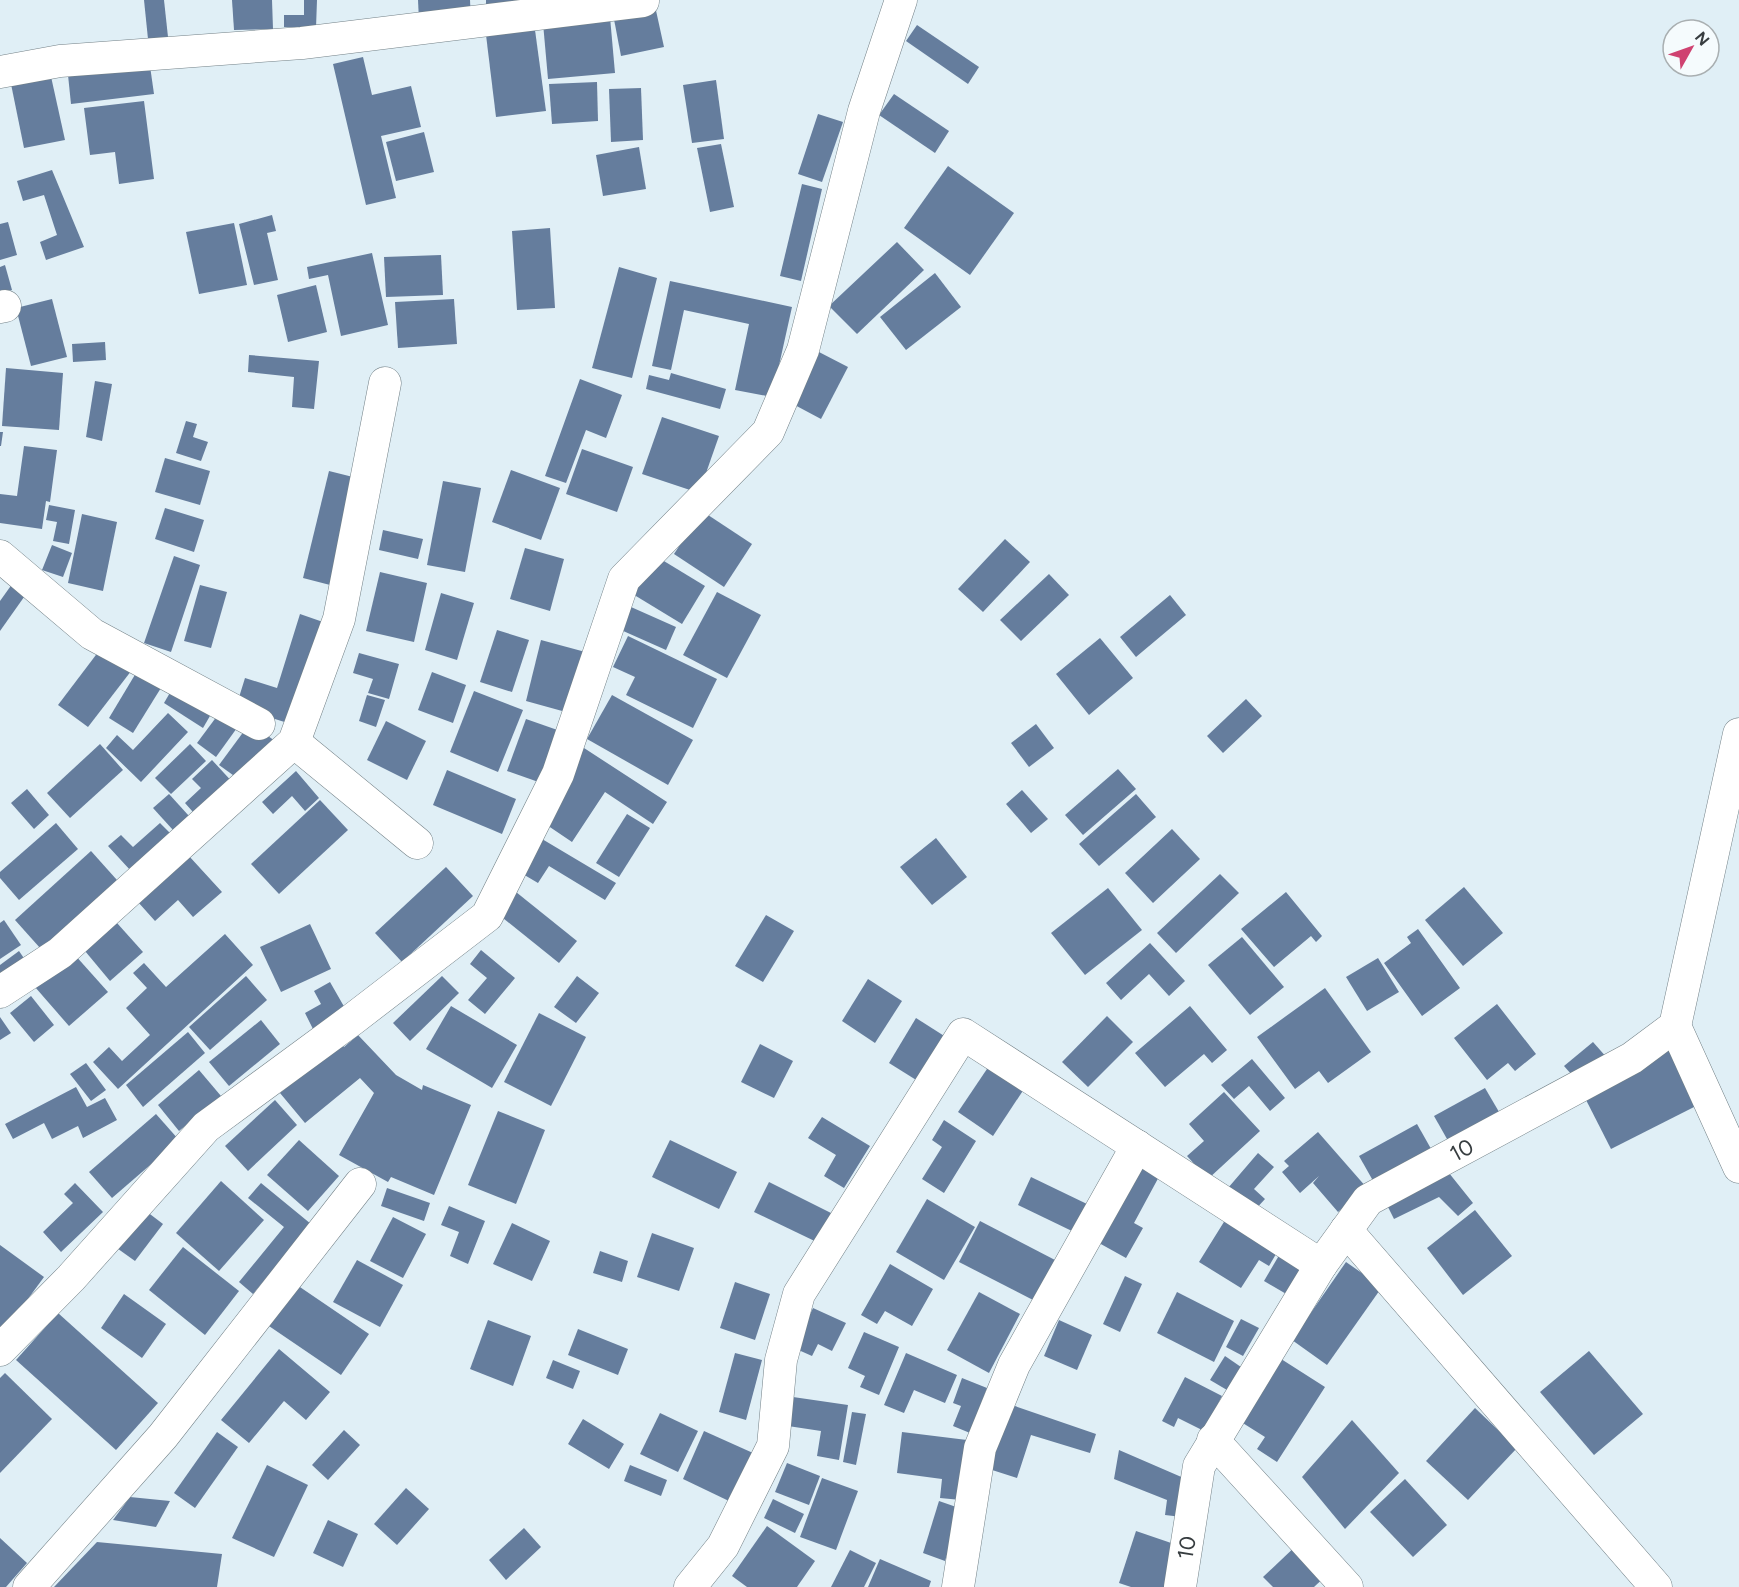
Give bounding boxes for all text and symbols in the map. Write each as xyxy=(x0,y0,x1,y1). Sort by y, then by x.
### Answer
north arrow xyxy=(1661,18,1721,78)
text: N xyxy=(1691,28,1713,50)
street label: 10 xyxy=(1445,1132,1478,1167)
street label: 10 xyxy=(1171,1534,1201,1561)

